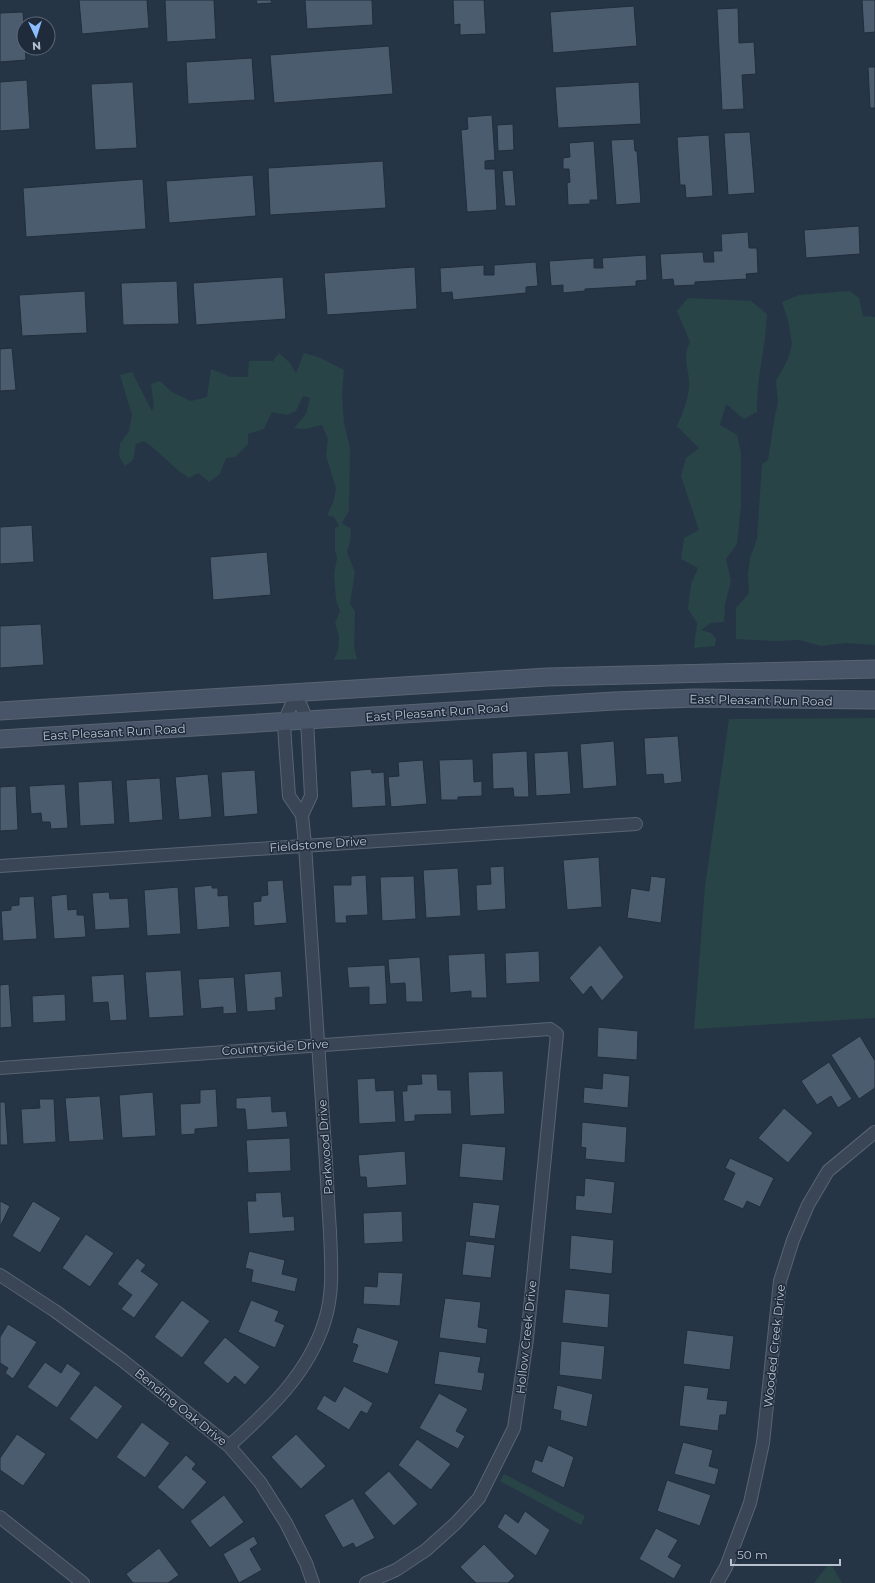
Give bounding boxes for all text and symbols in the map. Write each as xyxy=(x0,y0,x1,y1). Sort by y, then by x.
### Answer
north arrow xyxy=(16,16,56,56)
text: N xyxy=(32,39,42,53)
street label: East Pleasant Run Road xyxy=(689,691,833,709)
street label: East Pleasant Run Road xyxy=(365,700,509,724)
street label: East Pleasant Run Road xyxy=(42,721,186,743)
street label: Fieldstone Drive xyxy=(269,833,367,855)
street label: Countryside Drive xyxy=(221,1036,329,1058)
street label: Parkwood Drive xyxy=(314,1099,336,1195)
street label: Hollow Creek Drive xyxy=(513,1279,539,1395)
street label: Wooded Creek Drive xyxy=(760,1284,788,1408)
street label: Bending Oak Drive xyxy=(132,1365,230,1449)
scale bar xyxy=(731,1541,840,1567)
text: 50 m xyxy=(737,1547,768,1562)

